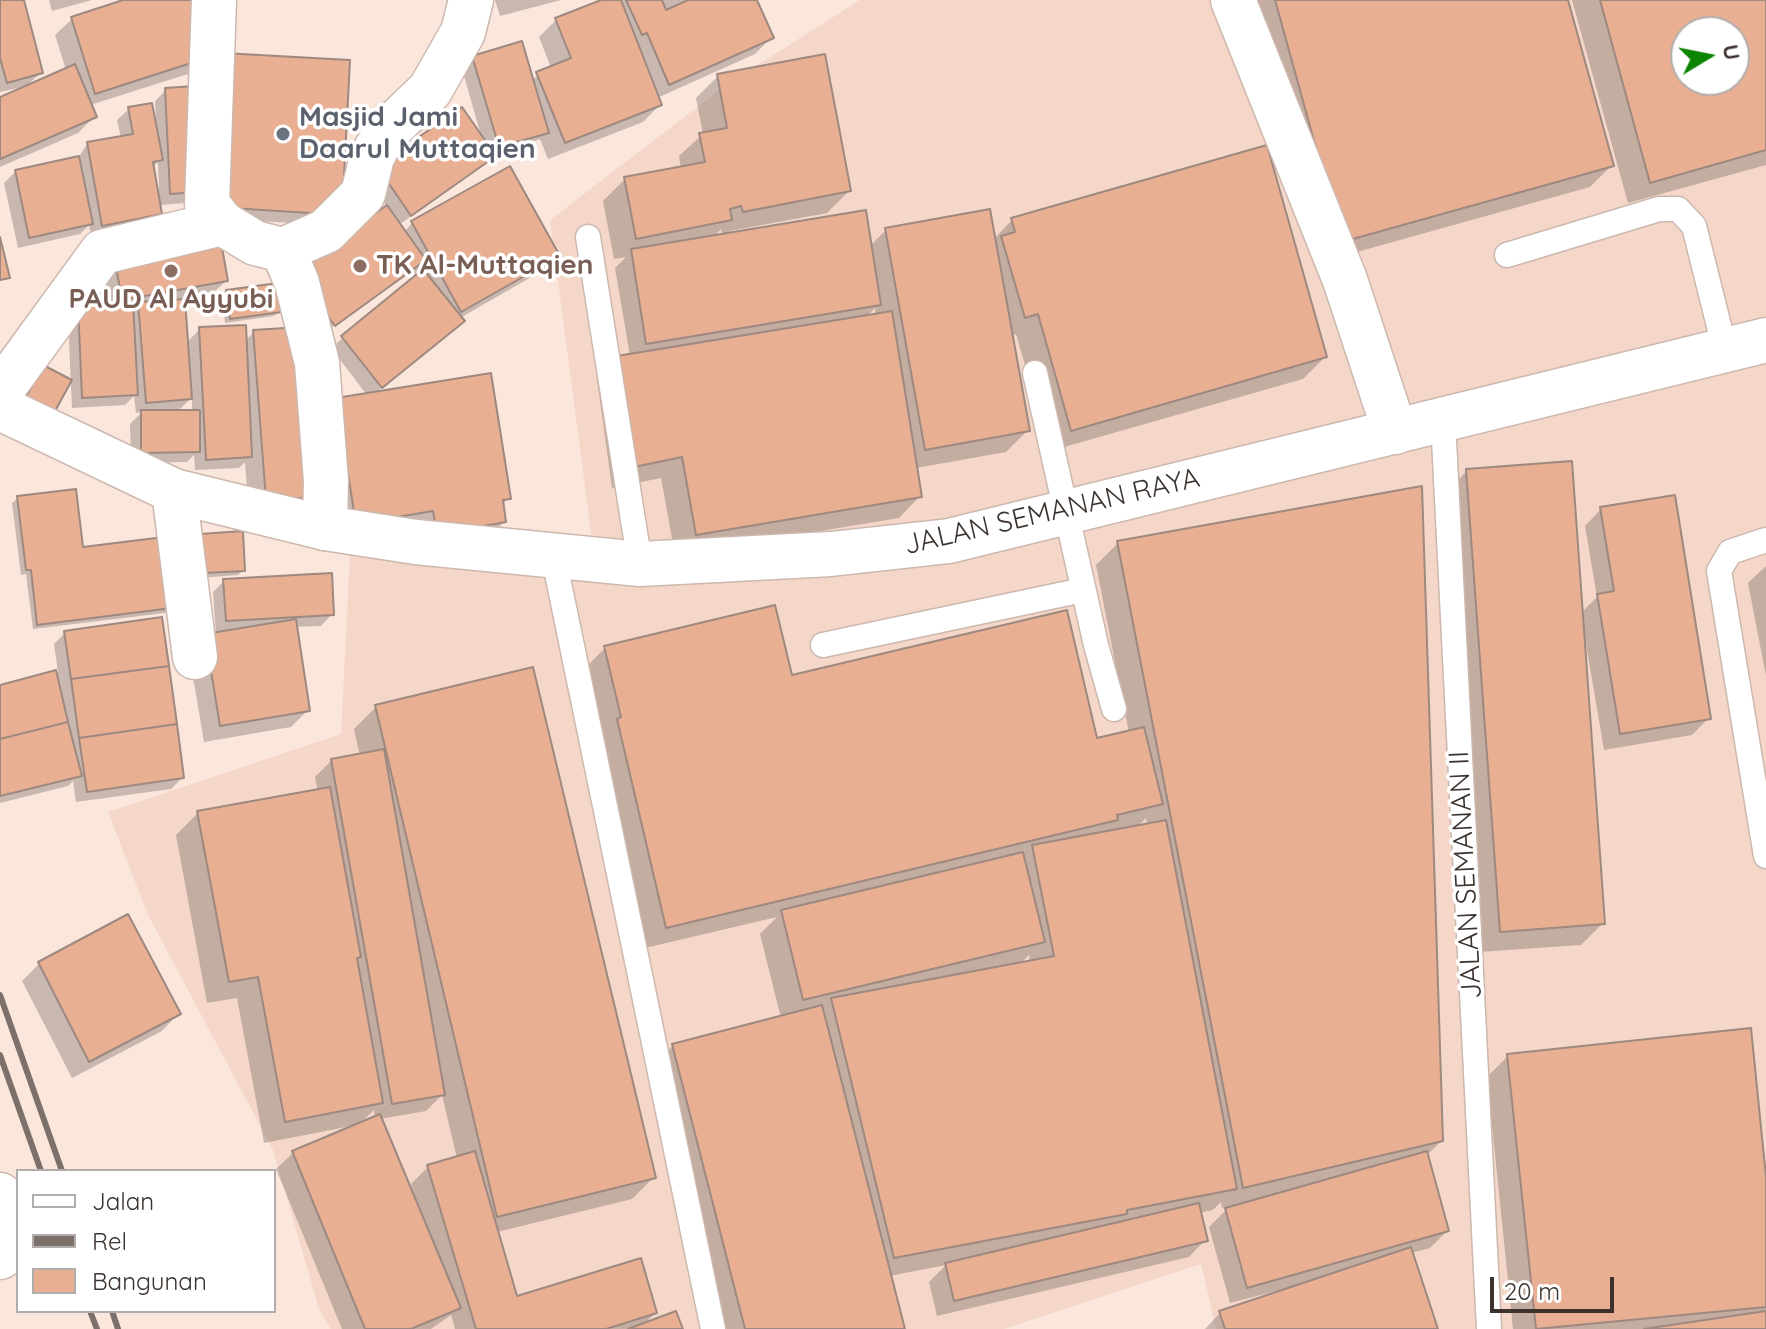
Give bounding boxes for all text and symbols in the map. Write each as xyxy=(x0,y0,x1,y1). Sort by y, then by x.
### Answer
north arrow xyxy=(1670,16,1750,96)
text: U xyxy=(1717,42,1747,62)
place label: Masjid Jami Daarul Muttaqien xyxy=(299,101,536,167)
marker: Masjid Jami Daarul Muttaqien xyxy=(274,125,292,143)
place label: TK Al-Muttaqien xyxy=(376,249,594,283)
marker: TK Al-Muttaqien xyxy=(351,257,369,275)
marker: PAUD Al Ayyubi xyxy=(162,262,180,280)
place label: PAUD Al Ayyubi xyxy=(69,283,273,317)
street label: JALAN SEMANAN RAYA xyxy=(901,462,1203,562)
street label: JALAN SEMANAN II xyxy=(1443,750,1489,1000)
legend xyxy=(16,1169,276,1313)
text: Jalan xyxy=(92,1186,154,1216)
text: Rel xyxy=(92,1226,127,1256)
scale bar xyxy=(1494,1261,1618,1311)
text: Bangunan xyxy=(92,1266,207,1296)
text: 20 m xyxy=(1504,1276,1560,1306)

